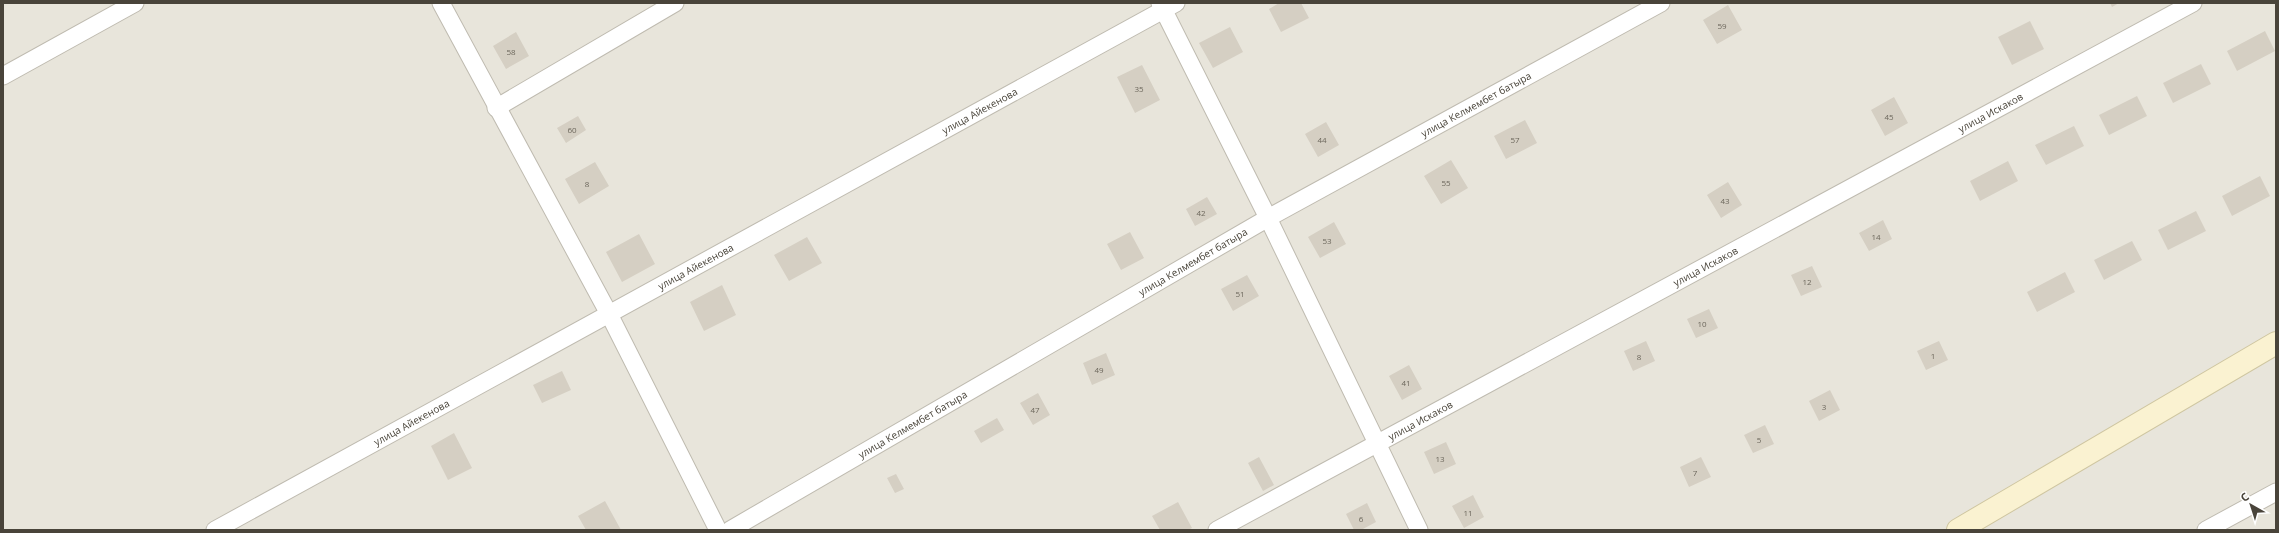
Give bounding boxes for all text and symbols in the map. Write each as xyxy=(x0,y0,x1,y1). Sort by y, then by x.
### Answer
house number: 59 xyxy=(1717,20,1727,31)
house number: 58 xyxy=(506,46,516,57)
street label: улица Келмембет батыра xyxy=(1418,68,1534,140)
house number: 35 xyxy=(1134,83,1144,94)
street label: улица Айекенова xyxy=(939,84,1020,137)
street label: улица Искаков xyxy=(1956,89,2026,136)
house number: 45 xyxy=(1884,111,1894,122)
house number: 60 xyxy=(567,124,577,135)
house number: 44 xyxy=(1317,134,1327,145)
house number: 57 xyxy=(1510,134,1520,145)
house number: 55 xyxy=(1441,177,1451,188)
house number: 8 xyxy=(585,178,590,189)
house number: 43 xyxy=(1720,195,1730,206)
house number: 42 xyxy=(1196,207,1206,218)
street label: улица Келмембет батыра xyxy=(1136,224,1250,299)
house number: 14 xyxy=(1871,231,1881,242)
house number: 53 xyxy=(1322,235,1332,246)
street label: улица Айекенова xyxy=(655,240,736,293)
street label: улица Искаков xyxy=(1671,243,1740,289)
house number: 12 xyxy=(1802,276,1812,287)
house number: 51 xyxy=(1235,288,1245,299)
house number: 10 xyxy=(1697,318,1707,329)
house number: 1 xyxy=(1931,350,1935,361)
house number: 8 xyxy=(1637,351,1642,362)
house number: 49 xyxy=(1094,364,1104,375)
house number: 41 xyxy=(1401,377,1411,388)
street label: улица Келмембет батыра xyxy=(855,387,970,461)
street label: улица Айекенова xyxy=(371,396,452,449)
street label: улица Искаков xyxy=(1385,397,1455,443)
house number: 3 xyxy=(1822,401,1827,412)
house number: 47 xyxy=(1030,404,1040,415)
house number: 5 xyxy=(1757,434,1762,445)
house number: 13 xyxy=(1435,453,1445,464)
house number: 7 xyxy=(1693,467,1698,478)
north arrow xyxy=(2231,485,2271,525)
text: С xyxy=(2237,489,2252,505)
house number: 11 xyxy=(1463,507,1473,518)
house number: 6 xyxy=(1359,513,1364,524)

